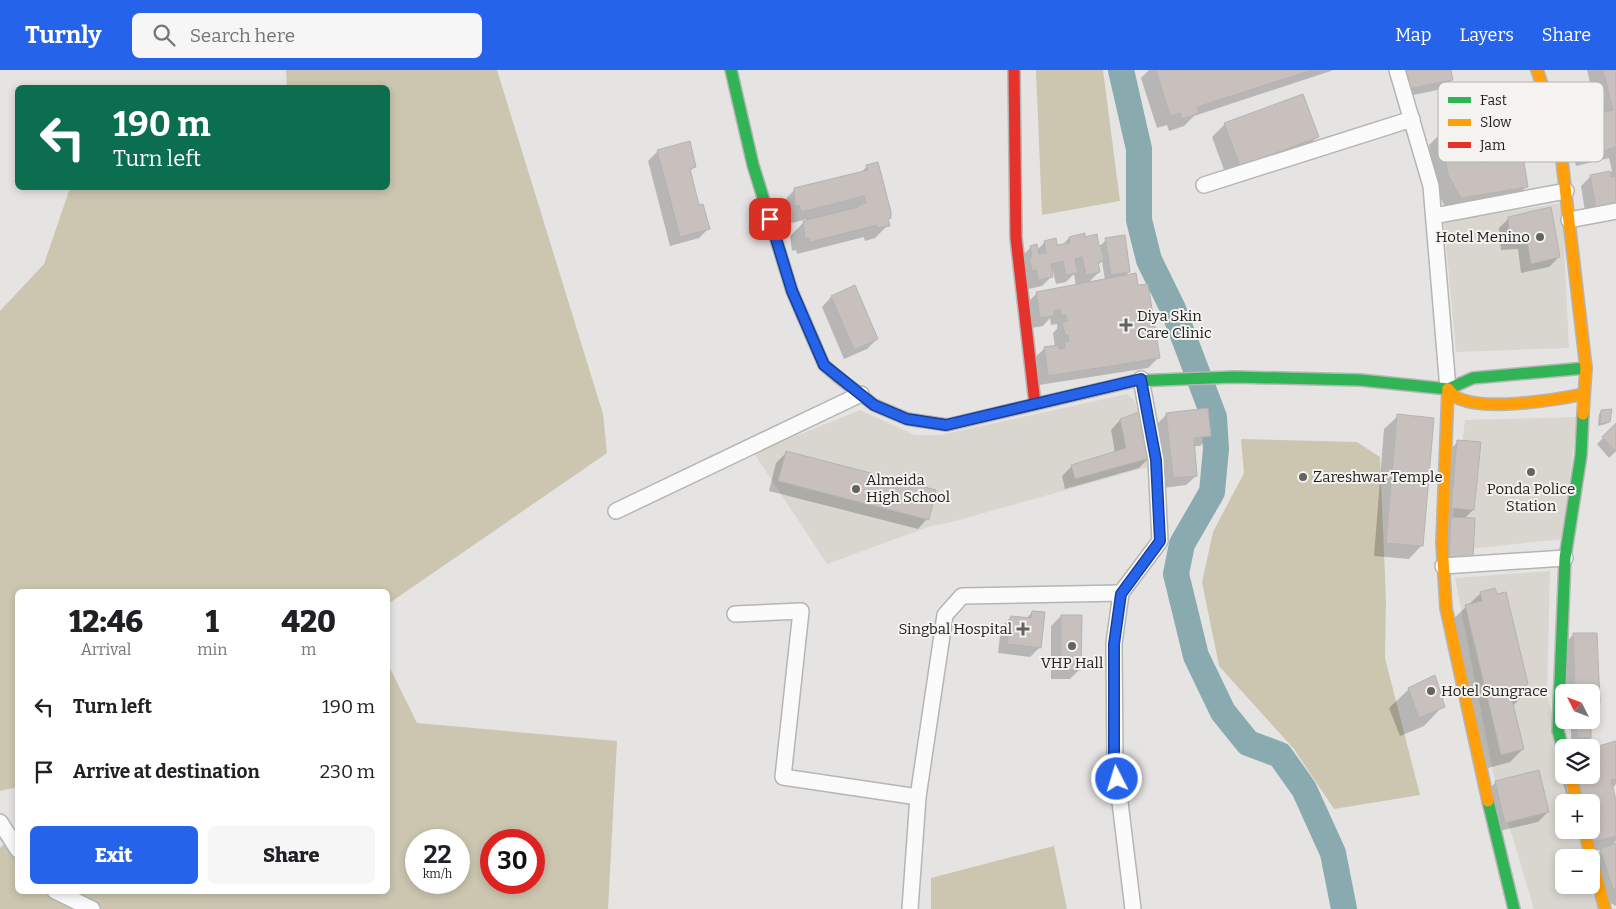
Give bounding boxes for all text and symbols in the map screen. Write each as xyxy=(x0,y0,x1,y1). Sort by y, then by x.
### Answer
search box xyxy=(132,13,482,58)
text: Turnly xyxy=(25,21,102,49)
icon: search xyxy=(150,21,178,49)
text: Search here xyxy=(190,24,295,47)
text: Map xyxy=(1395,24,1431,46)
text: Layers xyxy=(1459,24,1514,46)
text: Share xyxy=(1542,24,1591,46)
legend xyxy=(1438,82,1604,162)
text: Fast xyxy=(1480,92,1507,109)
text: 190 m xyxy=(113,103,211,145)
icon: left xyxy=(30,105,95,170)
text: Slow xyxy=(1480,114,1512,131)
text: Jam xyxy=(1479,137,1506,154)
text: Turn left xyxy=(113,145,201,172)
pin xyxy=(749,198,791,240)
icon: arrive xyxy=(756,205,784,233)
place label: Hotel Menino xyxy=(1436,228,1530,246)
marker: Hotel Menino xyxy=(1534,231,1546,243)
place label: Diya Skin Care Clinic xyxy=(1137,307,1212,342)
marker: Diya Skin Care Clinic xyxy=(1119,318,1133,332)
marker: Ponda Police Station xyxy=(1525,466,1537,478)
place label: Zareshwar Temple xyxy=(1313,468,1443,486)
place label: Almeida High School xyxy=(866,471,950,506)
marker: Zareshwar Temple xyxy=(1297,471,1309,483)
place label: Ponda Police Station xyxy=(1487,480,1575,515)
marker: Almeida High School xyxy=(850,483,862,495)
text: 12:46 xyxy=(69,604,143,640)
text: 1 xyxy=(206,604,219,640)
text: 420 xyxy=(281,604,336,640)
place label: Singbal Hospital xyxy=(898,620,1012,638)
marker: Singbal Hospital xyxy=(1016,622,1030,636)
text: Arrival xyxy=(81,640,131,659)
text: min xyxy=(197,640,227,659)
text: m xyxy=(301,640,316,659)
marker: VHP Hall xyxy=(1066,640,1078,652)
place label: VHP Hall xyxy=(1041,654,1103,672)
place label: Hotel Sungrace xyxy=(1441,682,1548,700)
north arrow xyxy=(1555,684,1600,729)
map controls xyxy=(1555,684,1600,894)
marker: Hotel Sungrace xyxy=(1425,685,1437,697)
icon: left xyxy=(30,693,58,721)
text: Turn left xyxy=(73,695,152,718)
text: 190 m xyxy=(322,695,375,718)
button: layers xyxy=(1555,739,1600,784)
position arrow xyxy=(1090,752,1142,804)
icon: arrive xyxy=(30,758,58,786)
text: Arrive at destination xyxy=(73,760,260,783)
text: 230 m xyxy=(320,760,375,783)
button: + xyxy=(1555,794,1600,839)
button: Exit xyxy=(30,826,198,884)
button: Share xyxy=(208,826,375,884)
speed limit sign: 30 xyxy=(480,829,545,894)
text: 22 xyxy=(423,840,452,870)
button: − xyxy=(1555,849,1600,894)
text: km/h xyxy=(423,867,452,881)

